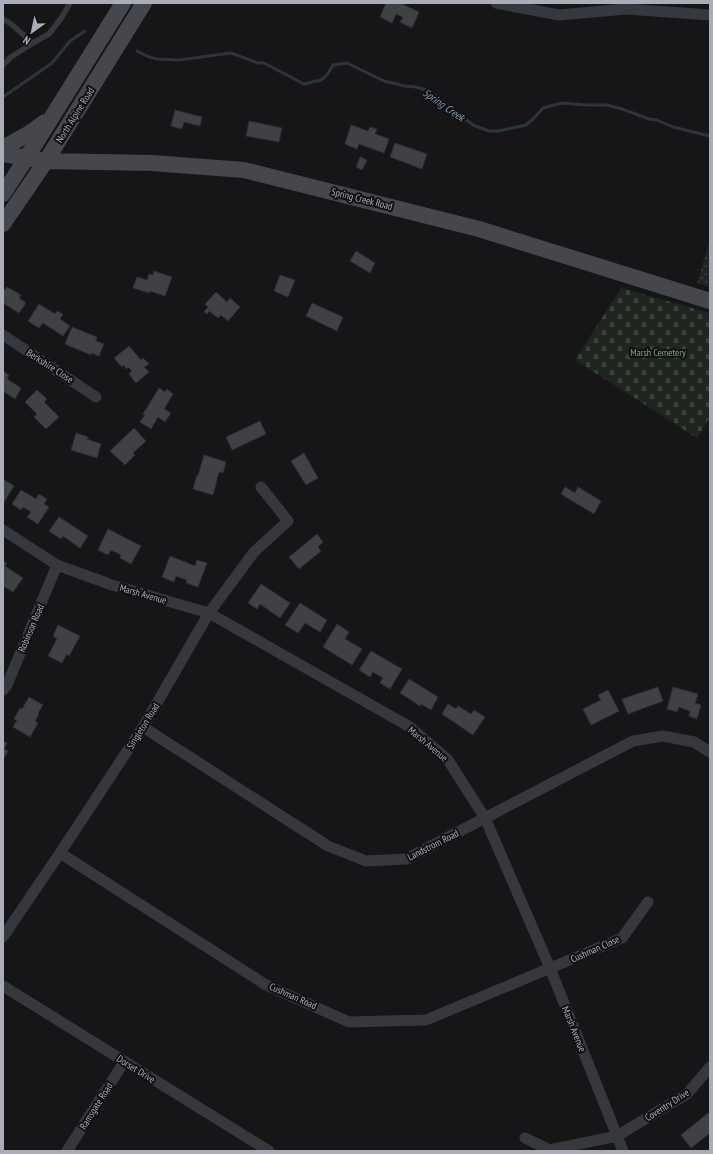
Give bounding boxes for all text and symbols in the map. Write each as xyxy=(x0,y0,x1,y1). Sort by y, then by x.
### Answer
north arrow xyxy=(12,12,52,52)
text: N xyxy=(20,33,33,48)
street label: North Alpine Road xyxy=(53,85,97,145)
water label: Spring Creek xyxy=(420,86,469,125)
street label: Spring Creek Road xyxy=(330,185,394,213)
street label: Berkshire Close xyxy=(24,346,76,386)
park label: Marsh Cemetery xyxy=(630,346,686,359)
street label: Marsh Avenue xyxy=(118,581,168,607)
street label: Robinson Road xyxy=(15,602,47,654)
street label: Singleton Road xyxy=(124,700,162,752)
street label: Marsh Avenue xyxy=(405,724,451,764)
street label: Landstrom Road xyxy=(405,827,461,863)
street label: Cushman Close xyxy=(568,932,622,966)
street label: Cushman Road xyxy=(267,980,319,1012)
street label: Marsh Avenue xyxy=(559,1004,589,1054)
street label: Dorset Drive xyxy=(114,1052,158,1086)
street label: Ramsgate Road xyxy=(76,1080,116,1132)
street label: Coventry Drive xyxy=(642,1086,692,1124)

